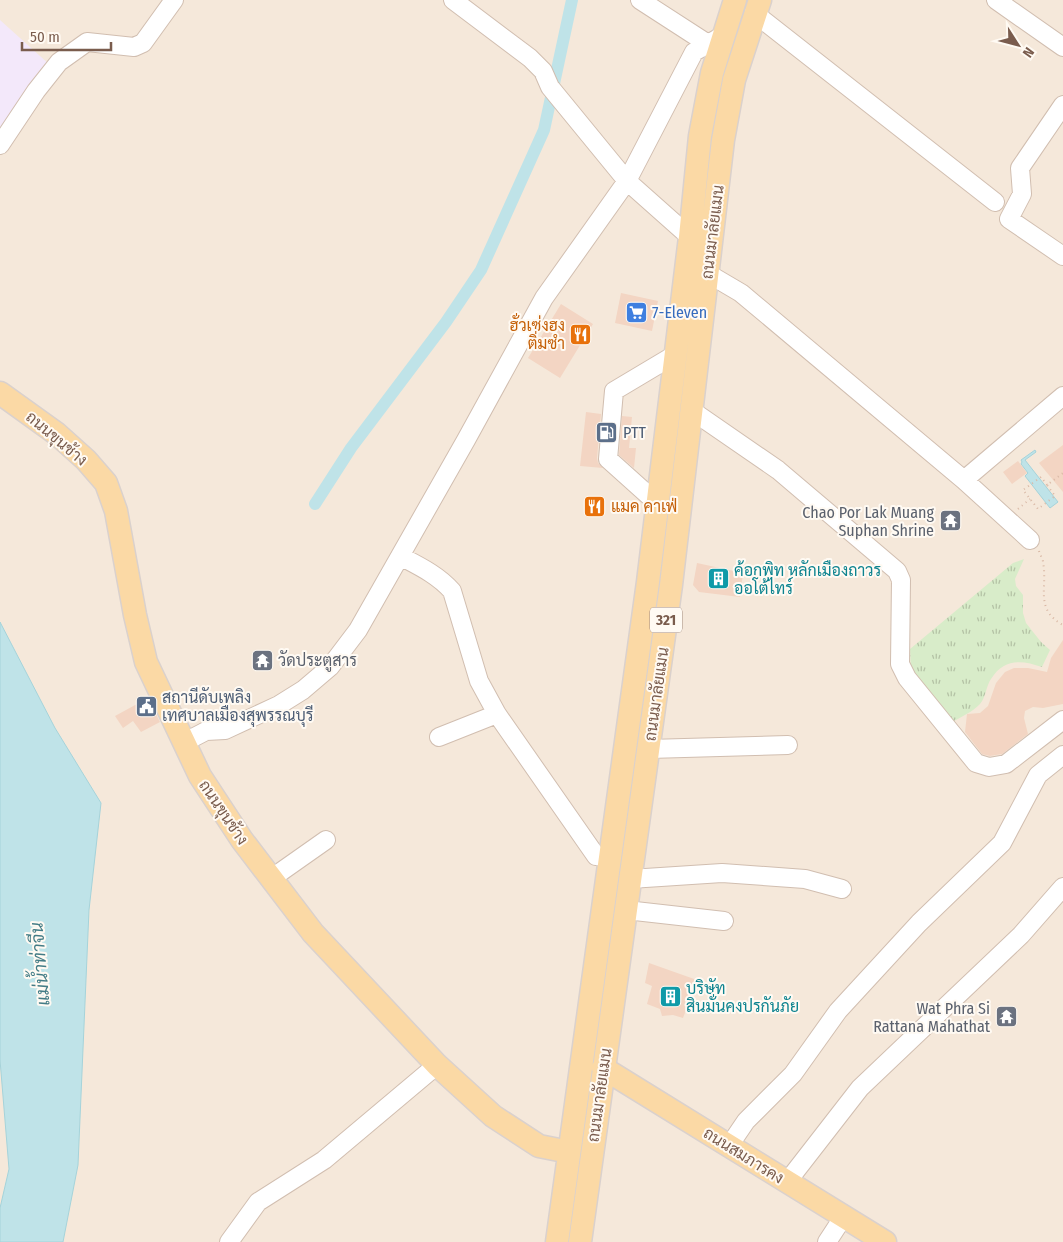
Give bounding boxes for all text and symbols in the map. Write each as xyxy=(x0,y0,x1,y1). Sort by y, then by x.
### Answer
scale bar xyxy=(22,20,111,52)
north arrow xyxy=(993,20,1043,70)
text: 50 m xyxy=(30,28,60,46)
text: N xyxy=(1019,44,1037,61)
street label: ถนนมาลัยแมน xyxy=(696,184,728,280)
supermarket icon: 7-Eleven xyxy=(624,300,648,324)
place label: 7-Eleven xyxy=(652,303,707,322)
place label: ฮั่วเซ่งฮง ติ่มซำ xyxy=(509,312,565,353)
restaurant icon: ฮั่วเซ่งฮง ติ่มซำ xyxy=(569,322,593,346)
street label: ถนนขุนช้าง xyxy=(21,407,92,471)
fuel station icon: PTT xyxy=(595,420,619,444)
place label: PTT xyxy=(623,423,646,442)
restaurant icon: แมค คาเฟ่ xyxy=(583,494,607,518)
place label: แมค คาเฟ่ xyxy=(611,497,677,516)
place label: Chao Por Lak Muang Suphan Shrine xyxy=(802,503,934,540)
temple icon: Chao Por Lak Muang Suphan Shrine xyxy=(938,509,962,533)
place label: ค้อกพิท หลักเมืองถาวร ออโต้ไทร์ xyxy=(734,560,881,598)
building icon: ค้อกพิท หลักเมืองถาวร ออโต้ไทร์ xyxy=(706,567,730,591)
road number: 321 xyxy=(650,608,682,632)
street label: ถนนมาลัยแมน xyxy=(639,646,673,742)
temple icon: วัดประตูสาร xyxy=(250,648,274,672)
place label: วัดประตูสาร xyxy=(278,650,357,672)
place label: สถานีดับเพลิง เทศบาลเมืองสุพรรณบุรี xyxy=(162,686,314,727)
public building icon: สถานีดับเพลิง เทศบาลเมืองสุพรรณบุรี xyxy=(134,694,158,718)
street label: ถนนขุนช้าง xyxy=(193,776,253,849)
water label: แม่น้ำท่าจีน xyxy=(20,921,55,1007)
place label: บริษัท สินมั่นคงปรกันภัย xyxy=(686,978,799,1016)
building icon: บริษัท สินมั่นคงปรกันภัย xyxy=(658,985,682,1009)
place label: Wat Phra Si Rattana Mahathat xyxy=(873,999,991,1036)
temple icon: Wat Phra Si Rattana Mahathat xyxy=(994,1005,1018,1029)
street label: ถนนมาลัยแมน xyxy=(582,1047,616,1143)
street label: ถนนสมภารคง xyxy=(700,1123,787,1188)

